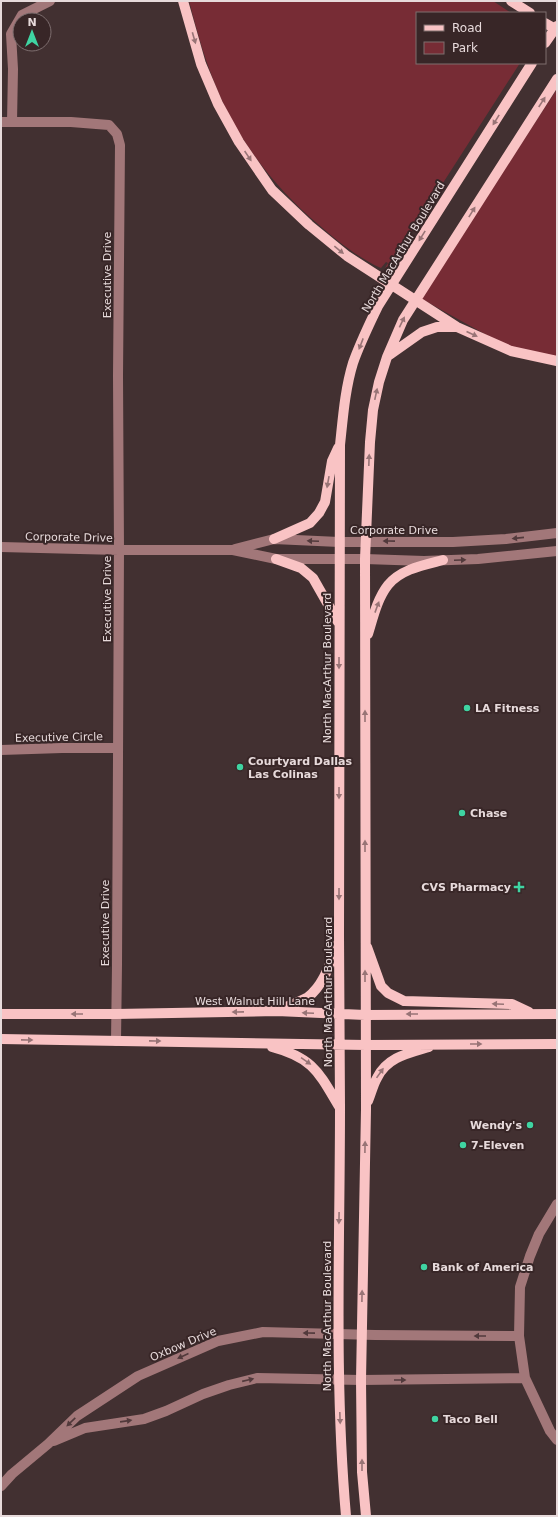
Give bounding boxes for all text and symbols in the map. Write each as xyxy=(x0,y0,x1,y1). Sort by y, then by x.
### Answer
north arrow xyxy=(12,12,52,52)
legend xyxy=(416,12,546,64)
text: N xyxy=(27,16,37,29)
text: Road xyxy=(452,21,482,35)
one-way arrow xyxy=(191,33,197,45)
text: Park xyxy=(452,41,478,55)
one-way arrow xyxy=(538,97,546,107)
one-way arrow xyxy=(492,114,500,125)
one-way arrow xyxy=(244,151,252,161)
street label: North MacArthur Boulevard xyxy=(359,179,448,315)
one-way arrow xyxy=(469,206,476,218)
one-way arrow xyxy=(418,231,426,241)
street label: Executive Drive xyxy=(101,232,114,318)
one-way arrow xyxy=(334,246,344,254)
one-way arrow xyxy=(399,316,405,327)
one-way arrow xyxy=(467,331,478,337)
one-way arrow xyxy=(357,339,363,351)
one-way arrow xyxy=(374,388,380,401)
one-way arrow xyxy=(366,454,373,466)
one-way arrow xyxy=(325,476,331,488)
street label: Corporate Drive xyxy=(350,524,438,537)
street label: Corporate Drive xyxy=(25,530,113,545)
one-way arrow xyxy=(512,534,524,541)
one-way arrow xyxy=(307,537,319,544)
one-way arrow xyxy=(382,538,395,544)
street label: Executive Drive xyxy=(101,556,114,642)
one-way arrow xyxy=(454,557,467,563)
street label: North MacArthur Boulevard xyxy=(321,593,334,743)
one-way arrow xyxy=(375,600,381,612)
one-way arrow xyxy=(336,657,342,670)
place label: LA Fitness xyxy=(475,702,540,715)
marker: LA Fitness xyxy=(462,703,472,713)
one-way arrow xyxy=(362,709,368,722)
street label: Executive Circle xyxy=(15,730,103,745)
place label: Courtyard Dallas Las Colinas xyxy=(248,755,352,781)
marker: Courtyard Dallas Las Colinas xyxy=(235,762,245,772)
one-way arrow xyxy=(336,787,342,800)
place label: Chase xyxy=(470,807,507,820)
marker: Chase xyxy=(457,808,467,818)
one-way arrow xyxy=(362,839,368,852)
street label: Executive Drive xyxy=(99,880,112,966)
place label: CVS Pharmacy xyxy=(421,881,511,894)
marker: CVS Pharmacy xyxy=(514,882,524,892)
one-way arrow xyxy=(336,888,342,901)
street label: North MacArthur Boulevard xyxy=(322,917,335,1067)
one-way arrow xyxy=(362,969,368,982)
street label: West Walnut Hill Lane xyxy=(195,995,315,1008)
one-way arrow xyxy=(491,1001,504,1007)
one-way arrow xyxy=(231,1009,244,1015)
one-way arrow xyxy=(302,1009,314,1016)
one-way arrow xyxy=(70,1011,83,1017)
one-way arrow xyxy=(405,1011,418,1017)
one-way arrow xyxy=(21,1037,34,1043)
one-way arrow xyxy=(149,1038,162,1044)
one-way arrow xyxy=(470,1041,483,1047)
one-way arrow xyxy=(300,1057,311,1065)
one-way arrow xyxy=(376,1068,384,1079)
place label: Wendy's xyxy=(470,1119,522,1132)
marker: Wendy's xyxy=(525,1120,535,1130)
place label: 7-Eleven xyxy=(471,1139,524,1152)
one-way arrow xyxy=(362,1140,368,1153)
marker: 7-Eleven xyxy=(458,1140,468,1150)
one-way arrow xyxy=(336,1212,342,1225)
street label: North MacArthur Boulevard xyxy=(321,1241,334,1391)
place label: Bank of America xyxy=(432,1261,534,1274)
marker: Bank of America xyxy=(419,1262,429,1272)
one-way arrow xyxy=(359,1289,365,1302)
street label: Oxbow Drive xyxy=(148,1325,218,1364)
one-way arrow xyxy=(302,1330,315,1336)
one-way arrow xyxy=(473,1333,486,1339)
one-way arrow xyxy=(177,1353,189,1359)
one-way arrow xyxy=(242,1377,255,1383)
one-way arrow xyxy=(394,1377,407,1383)
one-way arrow xyxy=(336,1412,343,1424)
place label: Taco Bell xyxy=(443,1413,498,1426)
marker: Taco Bell xyxy=(430,1414,440,1424)
one-way arrow xyxy=(66,1417,76,1426)
one-way arrow xyxy=(120,1418,132,1424)
one-way arrow xyxy=(359,1458,365,1471)

